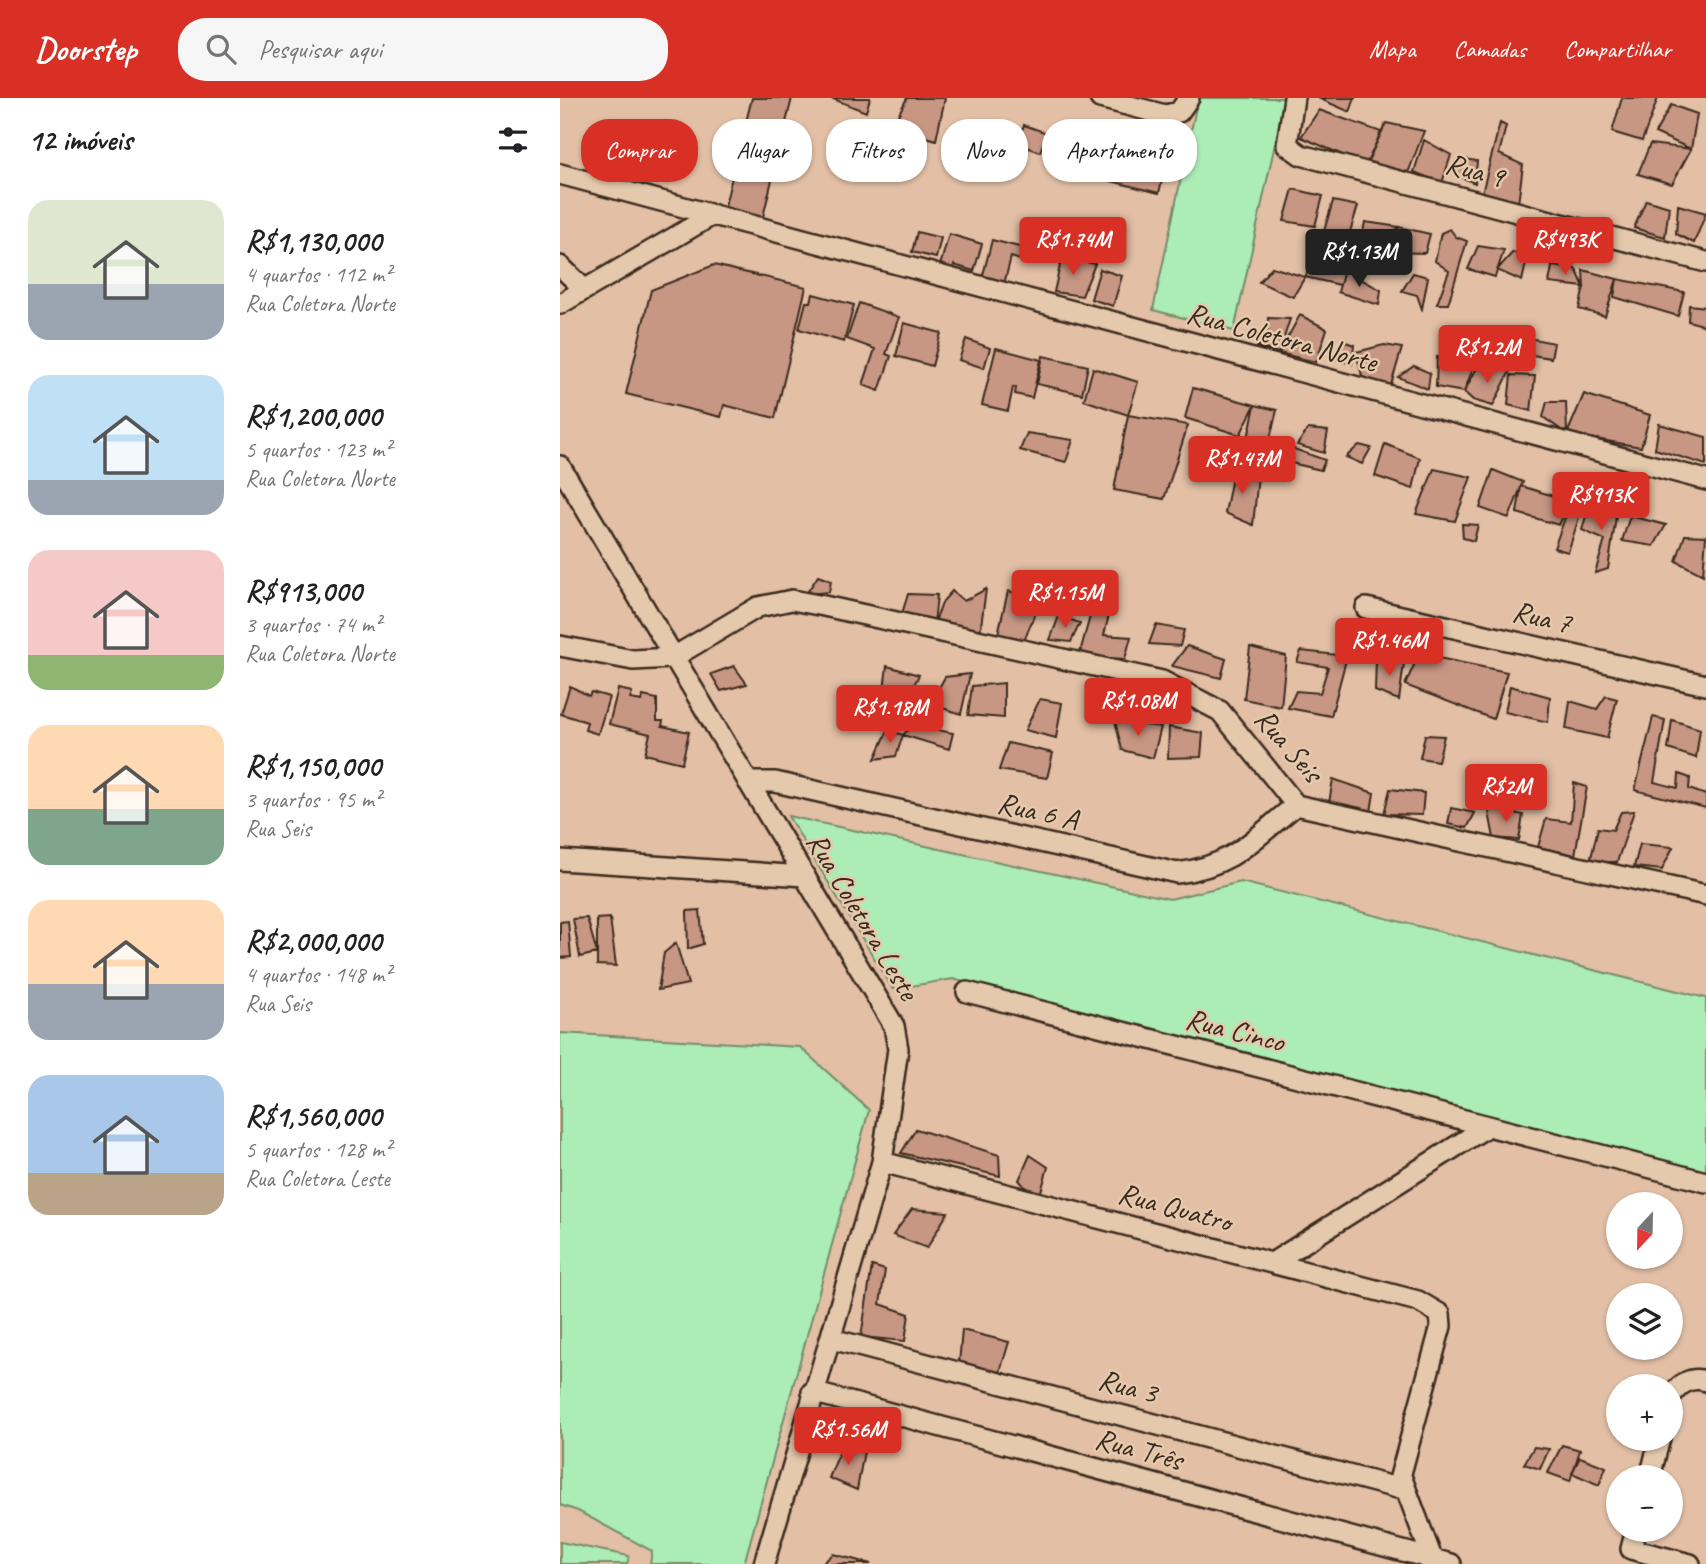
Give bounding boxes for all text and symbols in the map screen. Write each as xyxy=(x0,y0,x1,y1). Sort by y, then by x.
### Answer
search box xyxy=(178,18,668,81)
text: Doorstep xyxy=(35,28,136,70)
icon: search xyxy=(202,30,240,68)
text: Pesquisar aqui xyxy=(258,33,382,66)
text: Mapa xyxy=(1369,34,1416,64)
text: Camadas xyxy=(1454,34,1526,64)
text: Compartilhar xyxy=(1564,34,1671,64)
chip: Comprar xyxy=(581,119,698,182)
chip: Alugar xyxy=(712,119,812,182)
chip: Filtros xyxy=(826,119,927,182)
chip: Novo xyxy=(941,119,1028,182)
chip: Apartamento xyxy=(1042,119,1197,182)
text: 12 imóveis xyxy=(28,121,132,159)
icon: filters xyxy=(494,121,532,159)
street label: Rua 9 xyxy=(1442,144,1511,197)
pin: R$1.74M xyxy=(1008,218,1138,277)
pin: R$493K xyxy=(1508,218,1622,277)
text: R$1,130,000 xyxy=(245,222,381,260)
text: R$1.74M xyxy=(1035,225,1111,254)
text: R$493K xyxy=(1532,225,1598,254)
icon: home xyxy=(84,228,168,312)
pin: R$1.13M xyxy=(1294,230,1424,289)
text: R$1.13M xyxy=(1321,237,1397,266)
text: 4 quartos · 112 m² xyxy=(245,260,391,289)
text: Rua Coletora Norte xyxy=(245,289,395,318)
street label: Rua Coletora Norte xyxy=(1183,293,1383,381)
pin: R$1.2M xyxy=(1430,326,1544,385)
text: R$1.2M xyxy=(1455,333,1519,362)
text: R$1,200,000 xyxy=(245,397,381,435)
icon: home xyxy=(84,403,168,487)
text: 5 quartos · 123 m² xyxy=(245,435,391,464)
pin: R$1.47M xyxy=(1177,436,1307,496)
text: R$1.47M xyxy=(1204,444,1280,473)
text: Rua Coletora Norte xyxy=(245,464,395,493)
pin: R$913K xyxy=(1544,472,1658,532)
text: R$913K xyxy=(1568,480,1634,509)
pin: R$1.15M xyxy=(1000,570,1130,630)
text: R$913,000 xyxy=(245,572,361,610)
icon: home xyxy=(84,578,168,662)
text: R$1.15M xyxy=(1028,578,1102,607)
street label: Rua 7 xyxy=(1509,592,1577,642)
text: 3 quartos · 74 m² xyxy=(245,610,381,639)
pin: R$1.46M xyxy=(1324,618,1454,678)
text: R$1.46M xyxy=(1351,626,1427,655)
text: Rua Coletora Norte xyxy=(245,639,395,668)
pin: R$1.08M xyxy=(1073,678,1203,738)
pin: R$1.18M xyxy=(825,686,955,745)
text: R$1.08M xyxy=(1100,686,1176,715)
text: R$1.18M xyxy=(852,693,928,722)
street label: Rua Seis xyxy=(1247,700,1333,792)
text: R$1,150,000 xyxy=(245,747,381,785)
icon: home xyxy=(84,753,168,837)
pin: R$2M xyxy=(1465,764,1547,824)
text: R$2M xyxy=(1481,772,1531,801)
street label: Rua 6 A xyxy=(994,783,1084,839)
text: 3 quartos · 95 m² xyxy=(245,785,381,814)
text: Rua Seis xyxy=(245,814,311,843)
street label: Rua Coletora Leste xyxy=(798,825,929,1009)
text: R$2,000,000 xyxy=(245,922,381,960)
icon: home xyxy=(84,928,168,1012)
text: 4 quartos · 148 m² xyxy=(245,960,391,989)
text: Rua Seis xyxy=(245,989,311,1018)
street label: Rua Cinco xyxy=(1182,999,1290,1061)
text: R$1,560,000 xyxy=(245,1097,381,1135)
icon: home xyxy=(84,1103,168,1187)
text: 5 quartos · 128 m² xyxy=(245,1135,391,1164)
text: Rua Coletora Leste xyxy=(245,1164,390,1193)
street label: Rua Quatro xyxy=(1114,1174,1239,1241)
north arrow xyxy=(1606,1192,1684,1269)
map controls xyxy=(1606,1192,1683,1542)
button: layers xyxy=(1606,1283,1683,1360)
street label: Rua 3 xyxy=(1095,1360,1164,1413)
button: + xyxy=(1606,1374,1683,1451)
pin: R$1.56M xyxy=(783,1408,913,1467)
text: R$1.56M xyxy=(810,1415,886,1444)
street label: Rua Três xyxy=(1091,1419,1189,1480)
button: − xyxy=(1606,1465,1683,1542)

